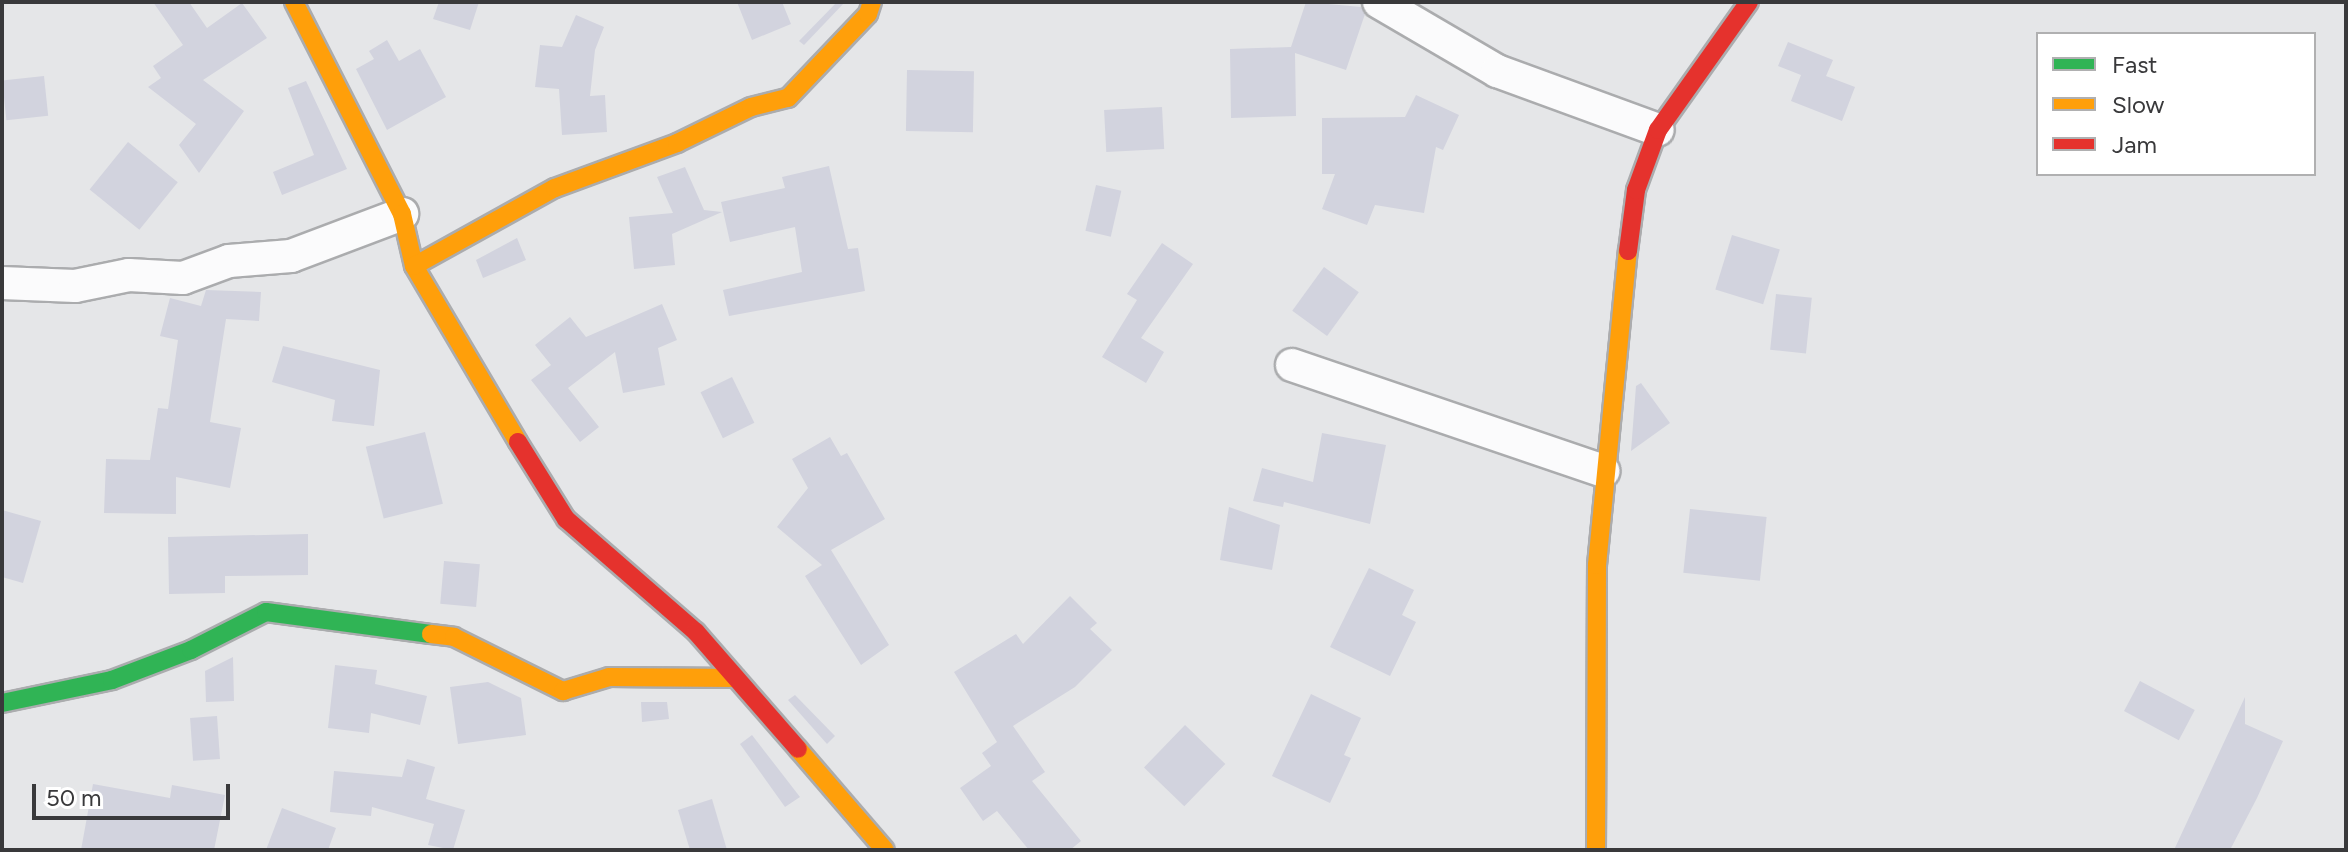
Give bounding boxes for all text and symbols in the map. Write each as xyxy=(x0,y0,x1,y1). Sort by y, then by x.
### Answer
legend xyxy=(2036,32,2316,176)
text: Fast xyxy=(2112,50,2157,79)
text: Slow xyxy=(2112,90,2164,119)
text: Jam xyxy=(2112,130,2157,159)
scale bar xyxy=(36,768,234,818)
text: 50 m xyxy=(46,783,102,812)

